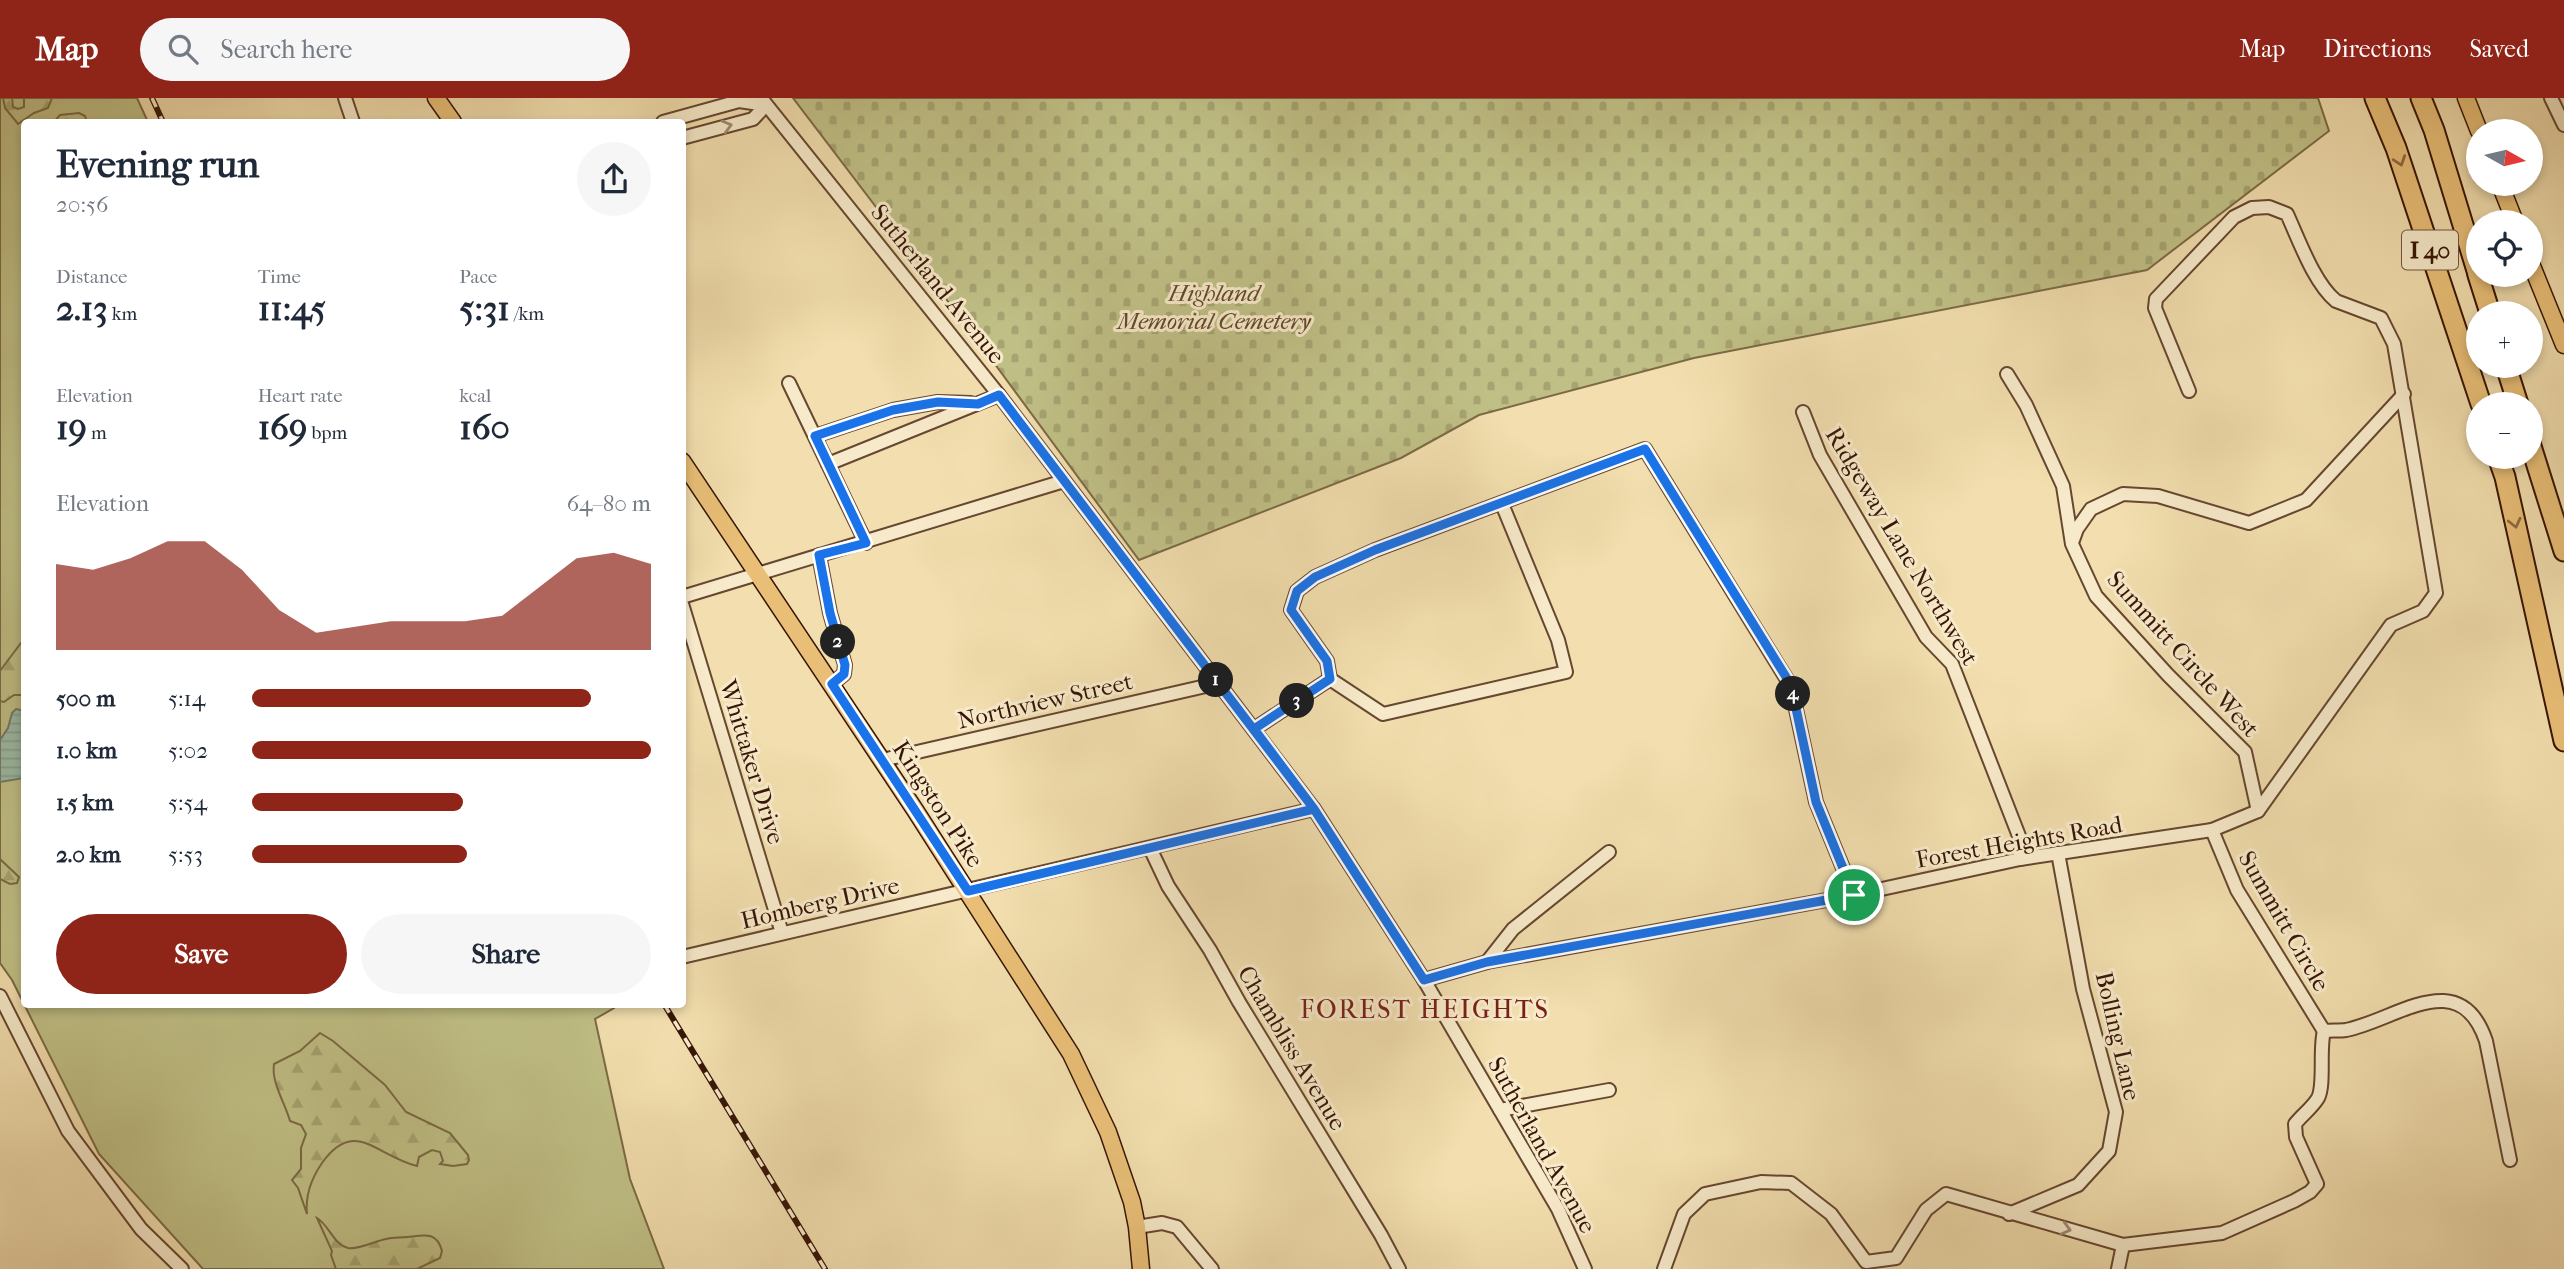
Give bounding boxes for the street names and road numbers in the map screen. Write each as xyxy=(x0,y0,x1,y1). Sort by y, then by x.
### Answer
street label: Sutherland Avenue xyxy=(865,199,1011,369)
road number: I 40 xyxy=(2402,230,2458,270)
street label: Ridgeway Lane Northwest xyxy=(1820,422,1985,671)
street label: Summitt Circle West xyxy=(2101,565,2265,743)
street label: Northview Street xyxy=(955,667,1136,735)
street label: Whittaker Drive xyxy=(713,676,790,848)
street label: Kingston Pike xyxy=(887,735,989,873)
street label: Forest Heights Road xyxy=(1914,810,2125,874)
street label: Summitt Circle xyxy=(2233,846,2335,996)
street label: Homberg Drive xyxy=(738,871,902,935)
street label: Chambliss Avenue xyxy=(1232,961,1352,1135)
street label: Bolling Lane xyxy=(2090,969,2146,1103)
street label: Sutherland Avenue xyxy=(1482,1052,1602,1238)

